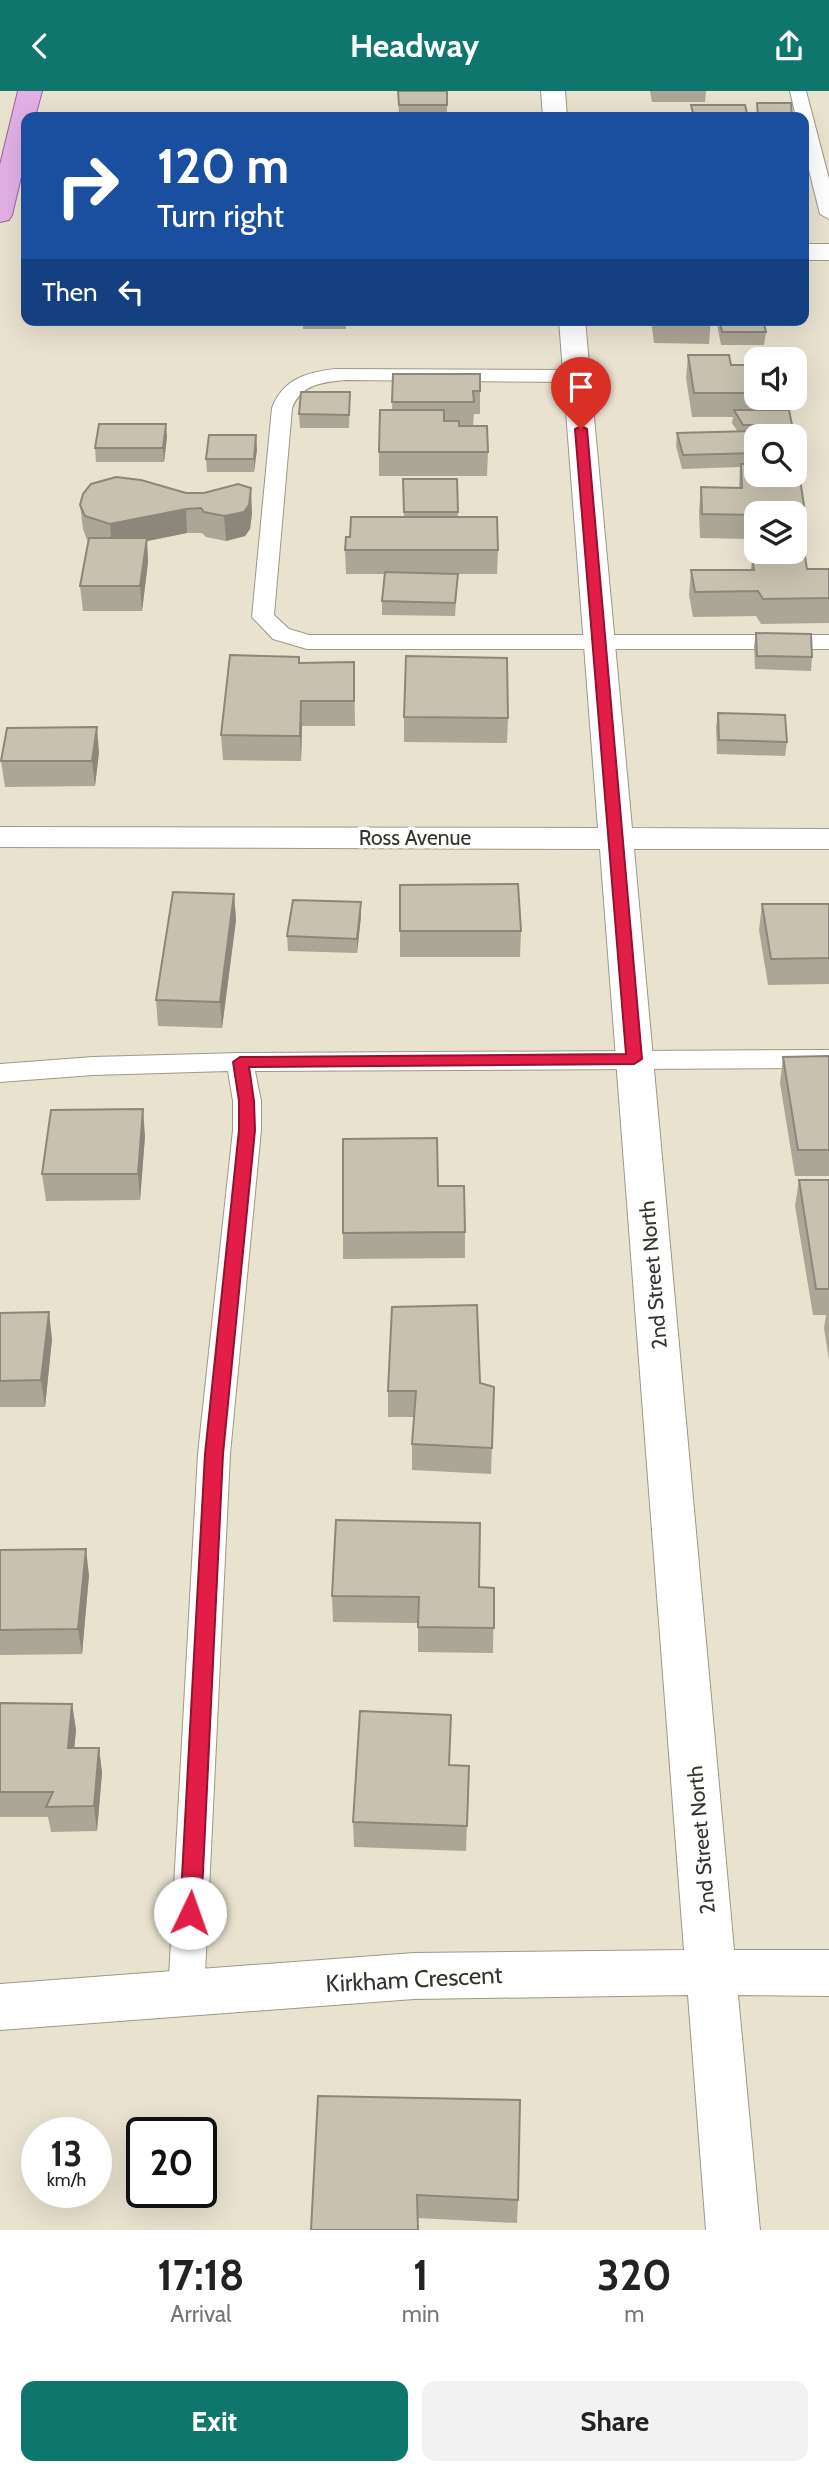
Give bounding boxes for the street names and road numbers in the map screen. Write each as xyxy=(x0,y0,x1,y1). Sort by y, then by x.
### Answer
street label: Ross Avenue xyxy=(359,825,471,850)
street label: 2nd Street North xyxy=(634,1200,672,1350)
street label: 2nd Street North xyxy=(682,1765,720,1915)
street label: Kirkham Crescent xyxy=(325,1960,503,1998)

